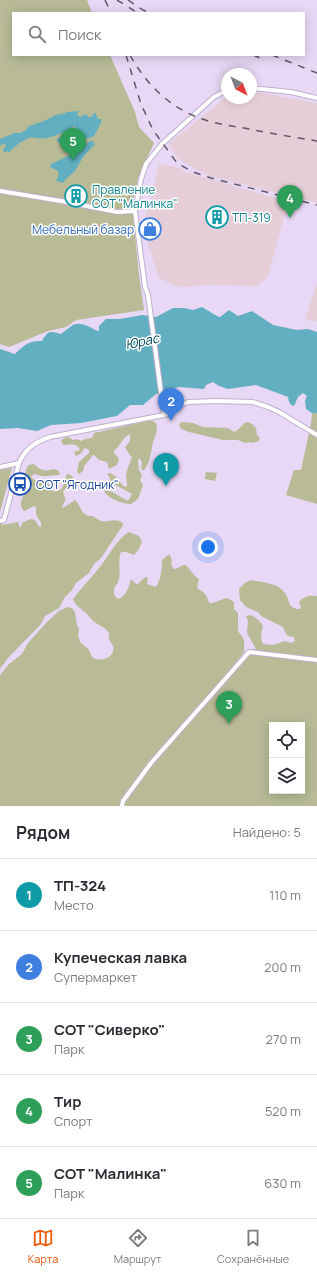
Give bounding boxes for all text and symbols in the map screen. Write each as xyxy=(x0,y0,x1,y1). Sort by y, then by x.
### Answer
search box xyxy=(12,12,305,56)
icon: search xyxy=(26,23,48,45)
text: Поиск xyxy=(58,24,102,45)
north arrow xyxy=(221,68,257,104)
pin: 5 xyxy=(60,128,86,161)
place label: Правление СОТ "Малинка" xyxy=(92,181,178,212)
building icon: Правление СОТ "Малинка" xyxy=(63,183,89,209)
pin: 4 xyxy=(277,185,303,218)
building icon: ТП-319 xyxy=(204,204,230,230)
place label: ТП-319 xyxy=(232,209,271,226)
shop icon: Мебельный базар xyxy=(137,216,163,242)
place label: Мебельный базар xyxy=(32,221,134,238)
water label: Юрас xyxy=(123,328,162,353)
pin: 2 xyxy=(158,388,184,421)
pin: 1 xyxy=(153,453,179,486)
bus stop icon: СОТ "Ягодник" xyxy=(7,471,33,497)
place label: СОТ "Ягодник" xyxy=(36,476,119,493)
your location xyxy=(198,537,218,557)
pin: 3 xyxy=(216,691,242,724)
map controls xyxy=(269,722,305,794)
button: locate xyxy=(269,722,305,758)
button: layers xyxy=(269,758,305,794)
text: Рядом xyxy=(16,821,70,844)
text: Найдено: 5 xyxy=(233,823,301,841)
text: ТП-324 xyxy=(54,875,106,896)
text: 1 xyxy=(26,886,32,904)
text: 110 m xyxy=(269,886,301,904)
text: Место xyxy=(54,896,94,914)
text: Купеческая лавка xyxy=(54,947,187,968)
text: 2 xyxy=(25,958,33,976)
text: 200 m xyxy=(264,958,301,976)
text: Супермаркет xyxy=(54,968,137,986)
text: СОТ "Сиверко" xyxy=(54,1019,165,1040)
text: 3 xyxy=(25,1030,33,1048)
text: 270 m xyxy=(266,1030,301,1048)
text: Парк xyxy=(54,1040,84,1058)
text: Тир xyxy=(54,1091,81,1112)
text: 4 xyxy=(25,1102,33,1120)
text: 520 m xyxy=(265,1102,301,1120)
text: Спорт xyxy=(54,1112,93,1130)
text: СОТ "Малинка" xyxy=(54,1163,167,1184)
text: 5 xyxy=(25,1174,33,1192)
text: 630 m xyxy=(264,1174,301,1192)
text: Парк xyxy=(54,1184,84,1202)
tab: Карта xyxy=(28,1227,58,1266)
tab: Маршрут xyxy=(114,1227,162,1266)
tab: Сохранённые xyxy=(217,1227,289,1266)

